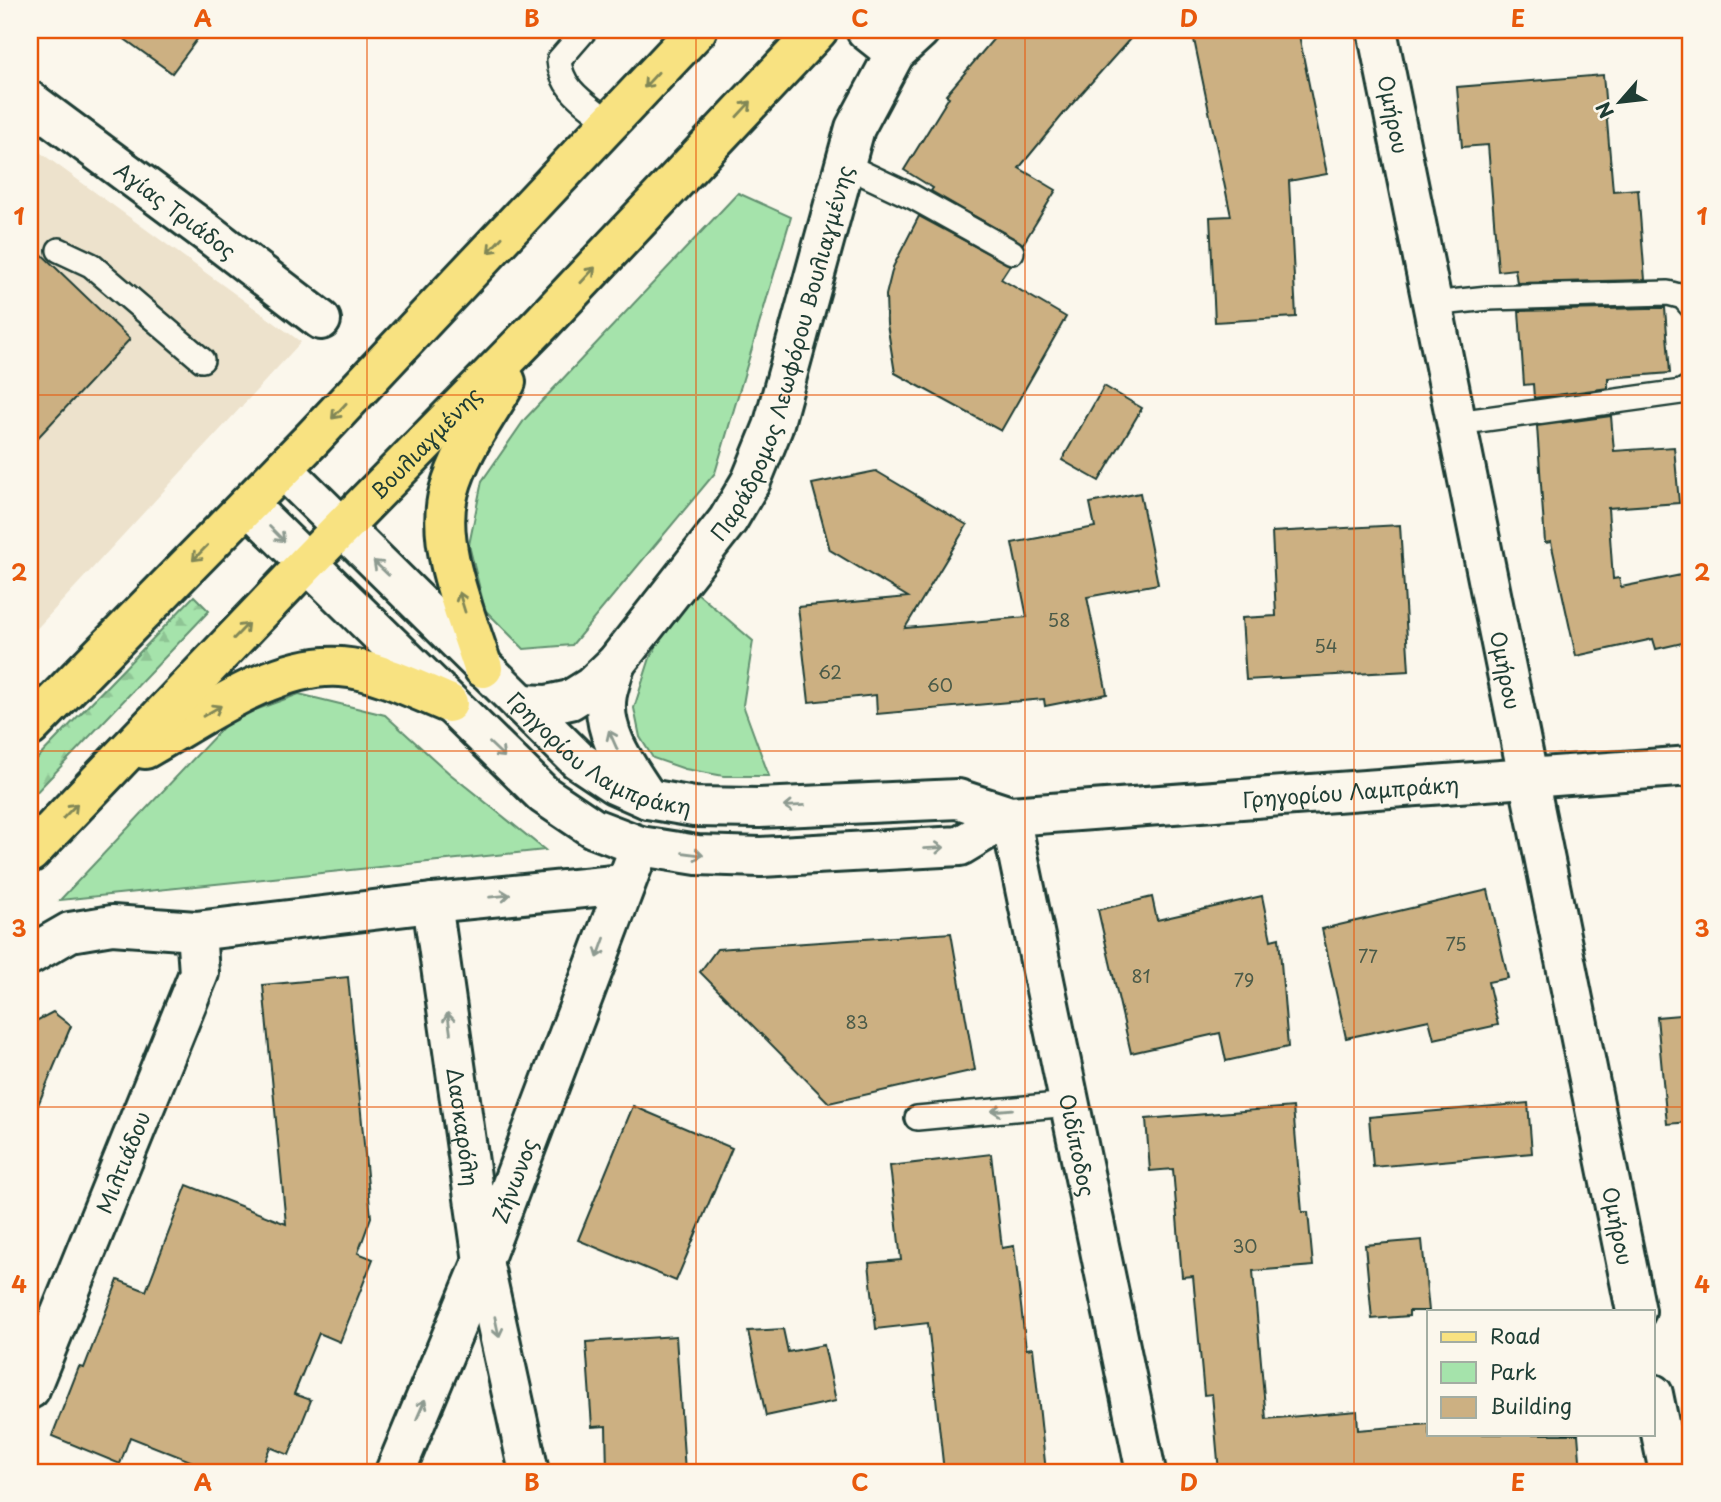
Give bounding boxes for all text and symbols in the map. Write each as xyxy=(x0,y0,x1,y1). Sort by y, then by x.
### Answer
text: A xyxy=(194,0,212,35)
text: B xyxy=(524,0,540,35)
text: C xyxy=(851,0,869,35)
text: D xyxy=(1180,0,1198,35)
text: E xyxy=(1511,0,1525,35)
north arrow xyxy=(1584,66,1654,136)
one-way arrow xyxy=(642,71,659,88)
street label: Ομήρου xyxy=(1371,72,1418,156)
text: N xyxy=(1588,97,1620,124)
one-way arrow xyxy=(735,101,752,118)
street label: Αγίας Τριάδος xyxy=(108,154,244,266)
street label: Παράδρομος Λεωφόρου Βουλιαγμένης xyxy=(702,161,860,547)
text: 1 xyxy=(14,198,25,233)
text: 1 xyxy=(1697,198,1708,233)
one-way arrow xyxy=(486,236,503,253)
one-way arrow xyxy=(579,267,596,284)
street label: Βουλιαγμένης xyxy=(362,379,488,506)
one-way arrow xyxy=(330,402,347,419)
one-way arrow xyxy=(268,525,285,542)
one-way arrow xyxy=(192,545,209,562)
text: 2 xyxy=(11,554,27,589)
text: 2 xyxy=(1694,554,1710,589)
one-way arrow xyxy=(373,560,390,577)
one-way arrow xyxy=(455,592,468,614)
house number: 58 xyxy=(1048,606,1070,633)
one-way arrow xyxy=(233,623,250,640)
street label: Ομήρου xyxy=(1483,628,1530,712)
house number: 54 xyxy=(1314,632,1338,659)
house number: 62 xyxy=(818,658,842,685)
house number: 60 xyxy=(927,671,953,698)
street label: Γρηγορίου Λαμπράκη xyxy=(501,683,694,822)
one-way arrow xyxy=(201,704,221,718)
one-way arrow xyxy=(606,730,619,751)
one-way arrow xyxy=(488,742,505,759)
street label: Γρηγορίου Λαμπράκη xyxy=(1241,767,1460,815)
one-way arrow xyxy=(783,800,806,813)
one-way arrow xyxy=(61,803,78,820)
one-way arrow xyxy=(922,841,945,854)
one-way arrow xyxy=(681,848,703,861)
one-way arrow xyxy=(488,889,511,902)
text: 3 xyxy=(11,910,27,945)
text: 3 xyxy=(1694,910,1710,945)
house number: 75 xyxy=(1446,930,1467,957)
one-way arrow xyxy=(593,936,606,958)
house number: 77 xyxy=(1358,942,1378,969)
house number: 81 xyxy=(1131,962,1151,989)
house number: 79 xyxy=(1234,966,1254,993)
house number: 83 xyxy=(846,1008,868,1035)
one-way arrow xyxy=(442,1012,455,1035)
street label: Δασκαρόλη xyxy=(440,1066,488,1188)
street label: Οιδίποδος xyxy=(1052,1091,1104,1199)
one-way arrow xyxy=(991,1104,1013,1117)
street label: Μιλτιάδου xyxy=(87,1106,157,1218)
street label: Ζήνωνος xyxy=(483,1133,544,1227)
street label: Ομήρου xyxy=(1595,1184,1642,1268)
house number: 30 xyxy=(1232,1232,1258,1259)
text: 4 xyxy=(11,1266,27,1301)
text: 4 xyxy=(1694,1266,1710,1301)
legend xyxy=(1427,1310,1654,1436)
one-way arrow xyxy=(491,1315,505,1338)
text: Road xyxy=(1490,1319,1541,1351)
text: Park xyxy=(1490,1355,1537,1387)
text: Building xyxy=(1490,1389,1572,1421)
one-way arrow xyxy=(415,1399,428,1421)
text: A xyxy=(194,1464,212,1499)
text: B xyxy=(524,1464,540,1499)
text: C xyxy=(851,1464,869,1499)
text: D xyxy=(1180,1464,1198,1499)
text: E xyxy=(1511,1464,1525,1499)

